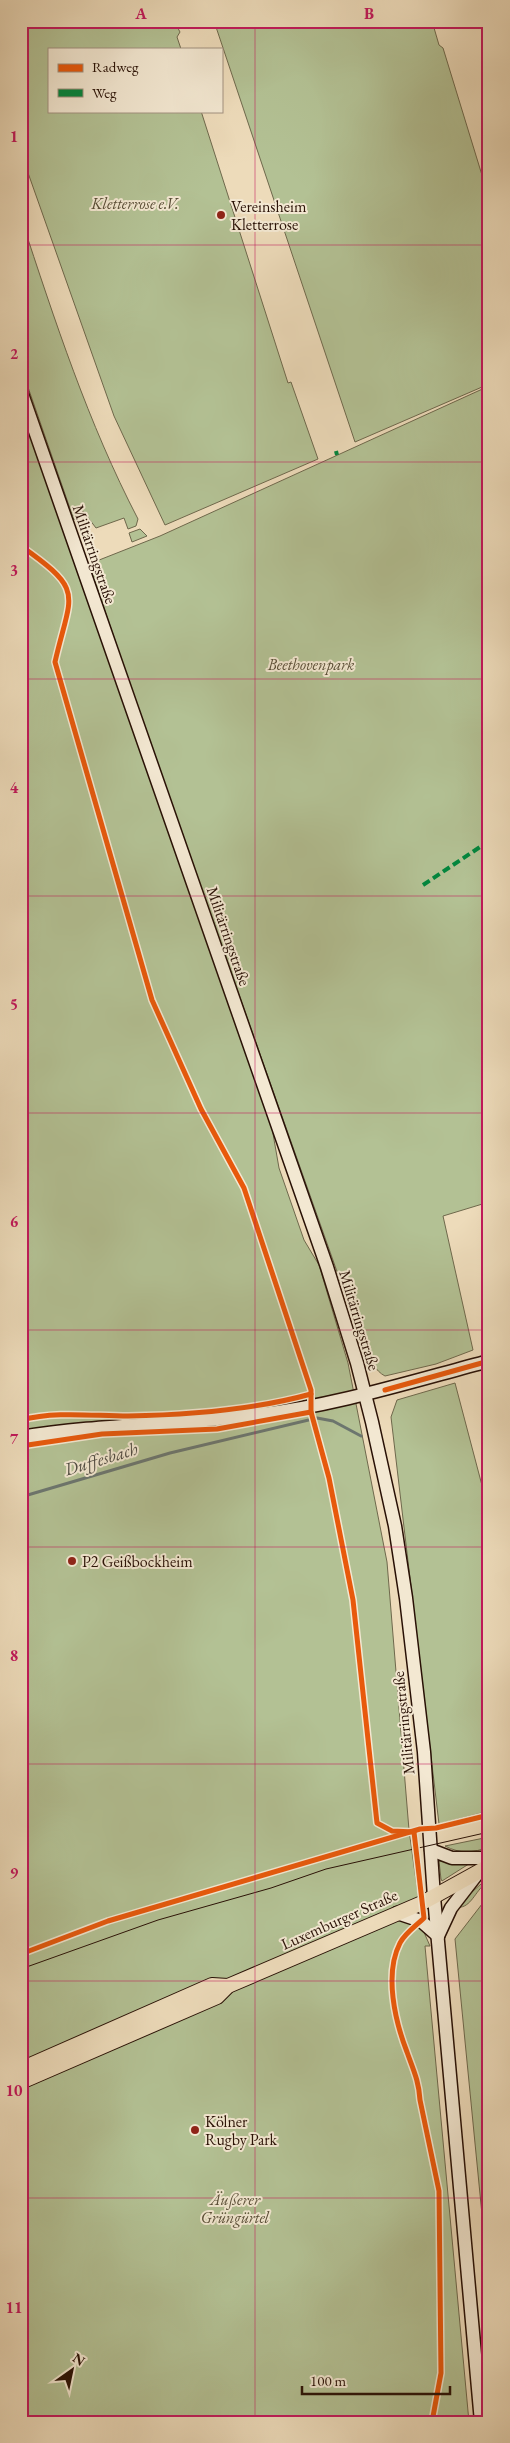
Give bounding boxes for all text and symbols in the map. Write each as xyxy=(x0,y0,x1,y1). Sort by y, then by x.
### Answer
text: A xyxy=(134,3,147,24)
text: B xyxy=(364,3,374,24)
legend xyxy=(48,48,222,112)
text: Radweg xyxy=(92,57,139,76)
text: Weg xyxy=(92,83,117,102)
text: 1 xyxy=(10,126,18,147)
park label: Kletterrose e.V. xyxy=(90,193,179,214)
place label: Vereinsheim Kletterrose xyxy=(231,196,307,235)
marker: Vereinsheim Kletterrose xyxy=(215,209,227,221)
text: 2 xyxy=(10,343,19,364)
street label: Militärringstraße xyxy=(68,502,121,607)
text: 3 xyxy=(10,560,18,581)
park label: Beethovenpark xyxy=(267,654,355,675)
text: 4 xyxy=(10,777,19,798)
street label: Militärringstraße xyxy=(202,884,255,989)
text: 5 xyxy=(10,994,18,1015)
text: 6 xyxy=(10,1211,19,1232)
street label: Militärringstraße xyxy=(334,1267,385,1373)
text: 7 xyxy=(10,1428,19,1449)
water label: Duffesbach xyxy=(60,1436,141,1482)
place label: P2 Geißbockheim xyxy=(82,1551,193,1572)
marker: P2 Geißbockheim xyxy=(66,1555,78,1567)
text: 8 xyxy=(10,1645,18,1666)
street label: Militärringstraße xyxy=(388,1670,419,1776)
text: 9 xyxy=(10,1862,19,1883)
street label: Luxemburger Straße xyxy=(278,1884,401,1955)
text: 10 xyxy=(6,2080,23,2101)
place label: Kölner Rugby Park xyxy=(205,2111,278,2150)
marker: Kölner Rugby Park xyxy=(189,2124,201,2136)
park label: Äußerer Grüngürtel xyxy=(201,2189,270,2228)
text: 11 xyxy=(6,2297,22,2318)
north arrow xyxy=(48,2346,98,2396)
text: N xyxy=(69,2348,89,2370)
scale bar xyxy=(302,2363,450,2395)
text: 100 m xyxy=(310,2371,347,2390)

